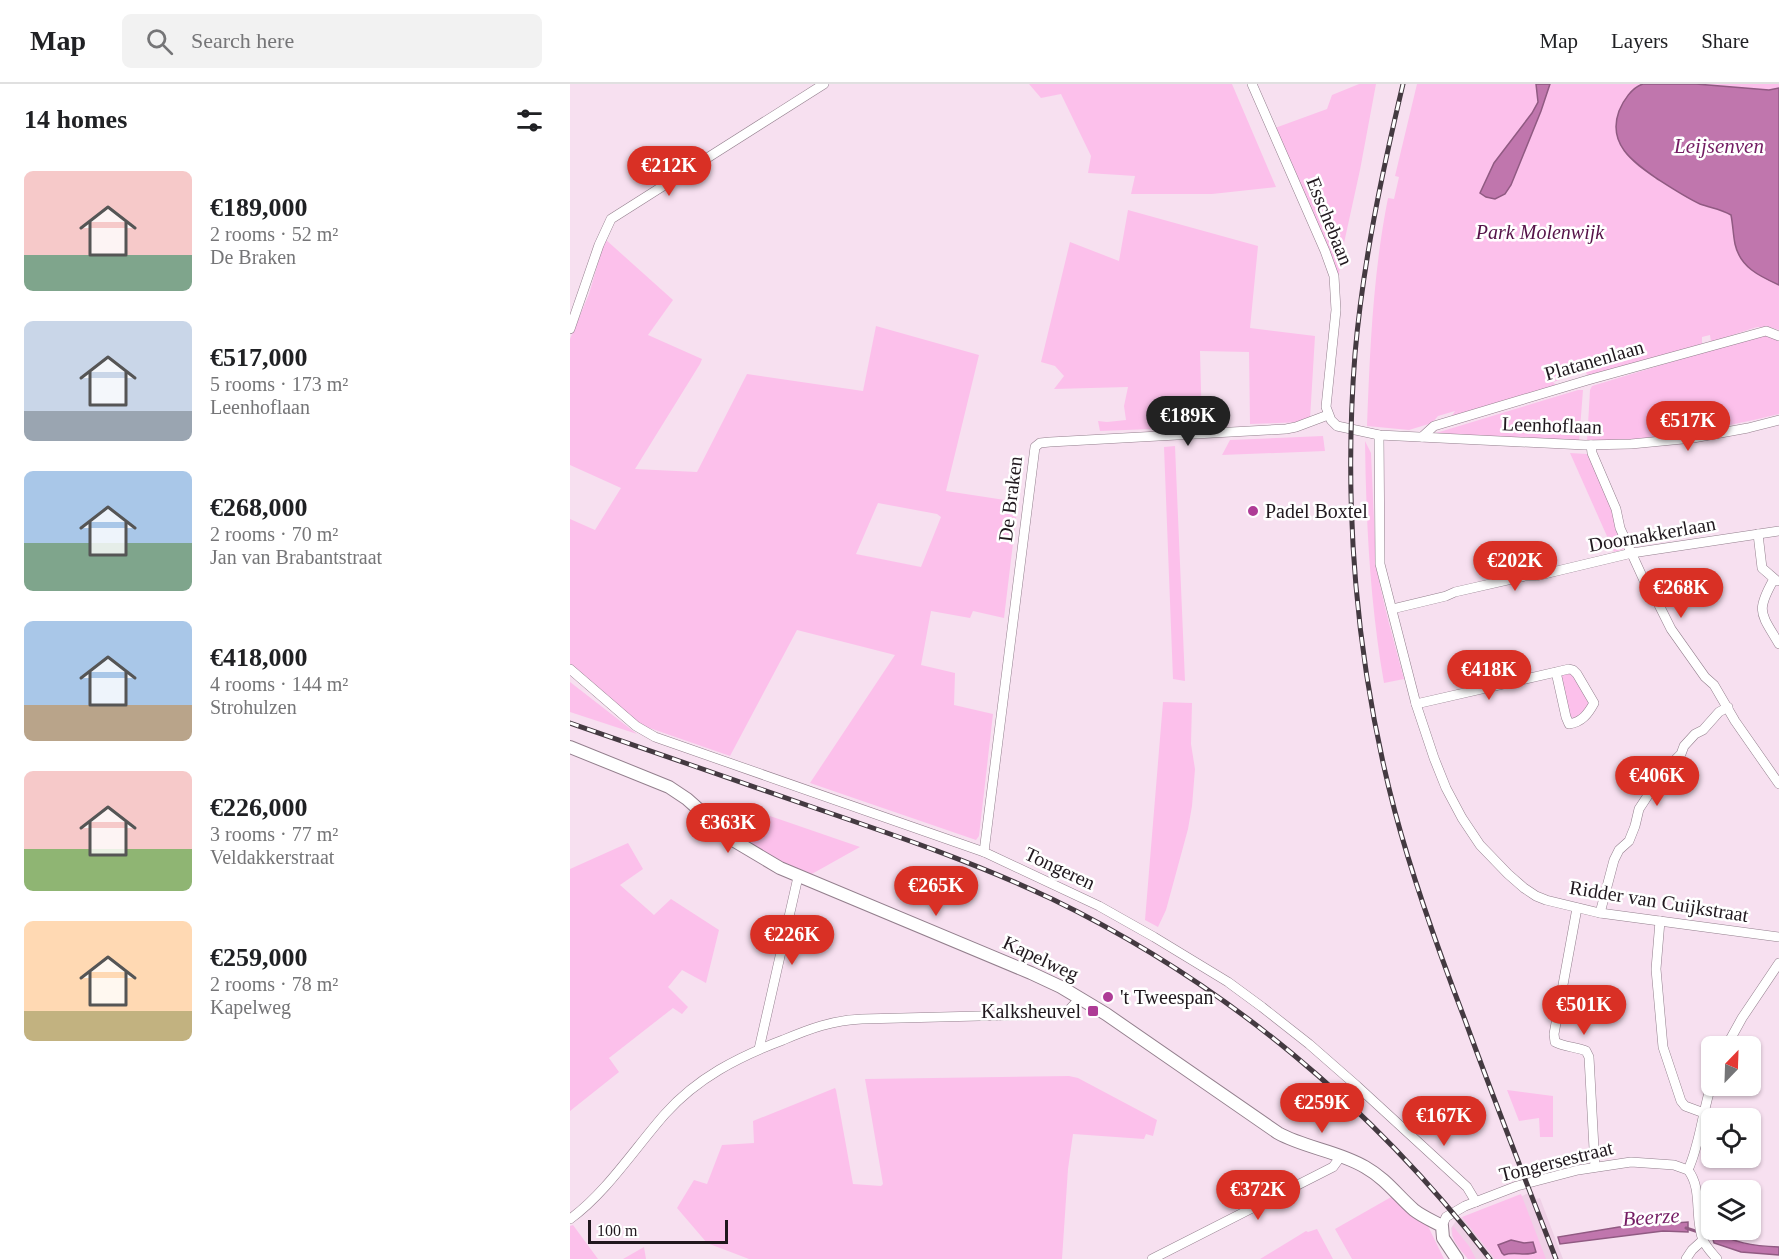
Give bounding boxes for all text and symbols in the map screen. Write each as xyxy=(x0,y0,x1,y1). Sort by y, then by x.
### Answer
search box xyxy=(122,14,542,68)
text: Map xyxy=(30,25,86,56)
icon: search xyxy=(143,25,176,58)
text: Search here xyxy=(191,28,294,53)
text: Map xyxy=(1540,29,1578,53)
text: Layers xyxy=(1611,29,1668,53)
text: Share xyxy=(1701,29,1749,53)
icon: filters xyxy=(513,104,546,137)
text: 14 homes xyxy=(24,105,127,134)
water label: Leijsenven xyxy=(1673,134,1764,158)
pin: €212K xyxy=(627,146,711,197)
text: €212K xyxy=(641,154,697,176)
street label: Esschebaan xyxy=(1302,174,1358,268)
text: €189,000 xyxy=(210,193,308,222)
icon: home xyxy=(72,195,144,267)
park label: Park Molenwijk xyxy=(1475,221,1605,244)
text: 2 rooms · 52 m² xyxy=(210,223,338,245)
text: De Braken xyxy=(210,246,296,268)
street label: Platanenlaan xyxy=(1542,335,1646,385)
text: €517,000 xyxy=(210,343,308,372)
icon: home xyxy=(72,345,144,417)
text: 5 rooms · 173 m² xyxy=(210,373,348,395)
text: Leenhoflaan xyxy=(210,396,310,418)
pin: €189K xyxy=(1146,396,1230,447)
pin: €517K xyxy=(1646,401,1730,452)
text: €189K xyxy=(1160,404,1216,426)
text: €517K xyxy=(1660,409,1716,431)
street label: Leenhoflaan xyxy=(1502,412,1602,438)
street label: De Braken xyxy=(994,455,1026,543)
text: €268,000 xyxy=(210,493,308,522)
icon: home xyxy=(72,495,144,567)
place label: Padel Boxtel xyxy=(1265,500,1368,522)
marker: Padel Boxtel xyxy=(1246,504,1260,518)
street label: Doornakkerlaan xyxy=(1587,512,1717,556)
text: 2 rooms · 70 m² xyxy=(210,523,338,545)
pin: €202K xyxy=(1473,541,1557,592)
text: Jan van Brabantstraat xyxy=(210,546,382,568)
text: €202K xyxy=(1487,549,1543,571)
pin: €268K xyxy=(1639,568,1723,619)
text: €268K xyxy=(1653,576,1709,598)
text: €418,000 xyxy=(210,643,308,672)
icon: home xyxy=(72,645,144,717)
pin: €418K xyxy=(1447,650,1531,701)
text: €418K xyxy=(1461,658,1517,680)
text: 4 rooms · 144 m² xyxy=(210,673,348,695)
text: Strohulzen xyxy=(210,696,297,718)
pin: €406K xyxy=(1615,756,1699,807)
text: €406K xyxy=(1629,764,1685,786)
text: €226,000 xyxy=(210,793,308,822)
icon: home xyxy=(72,795,144,867)
pin: €363K xyxy=(686,803,770,854)
text: €363K xyxy=(700,811,756,833)
text: 3 rooms · 77 m² xyxy=(210,823,338,845)
street label: Tongeren xyxy=(1021,842,1099,895)
text: Veldakkerstraat xyxy=(210,846,334,868)
pin: €265K xyxy=(894,866,978,917)
text: €265K xyxy=(908,874,964,896)
street label: Ridder van Cuijkstraat xyxy=(1568,876,1751,927)
pin: €226K xyxy=(750,915,834,966)
text: €226K xyxy=(764,923,820,945)
street label: Kapelweg xyxy=(999,931,1082,986)
text: €259,000 xyxy=(210,943,308,972)
icon: home xyxy=(72,945,144,1017)
text: 2 rooms · 78 m² xyxy=(210,973,338,995)
pin: €501K xyxy=(1542,985,1626,1036)
place label: 't Tweespan xyxy=(1120,986,1213,1009)
marker: 't Tweespan xyxy=(1101,990,1115,1004)
text: €501K xyxy=(1556,993,1612,1015)
text: Kapelweg xyxy=(210,996,291,1018)
place label: Kalksheuvel xyxy=(981,1000,1081,1022)
marker: Kalksheuvel xyxy=(1086,1004,1100,1018)
north arrow xyxy=(1701,1036,1761,1096)
map controls xyxy=(1701,1036,1761,1240)
pin: €259K xyxy=(1280,1083,1364,1134)
text: €259K xyxy=(1294,1091,1350,1113)
pin: €167K xyxy=(1402,1096,1486,1147)
text: €167K xyxy=(1416,1104,1472,1126)
button: locate xyxy=(1701,1108,1761,1168)
street label: Tongersestraat xyxy=(1497,1136,1616,1187)
pin: €372K xyxy=(1216,1170,1300,1221)
text: €372K xyxy=(1230,1178,1286,1200)
button: layers xyxy=(1701,1180,1761,1240)
water label: Beerze xyxy=(1622,1203,1680,1231)
scale bar xyxy=(588,1217,728,1244)
text: 100 m xyxy=(597,1222,637,1239)

